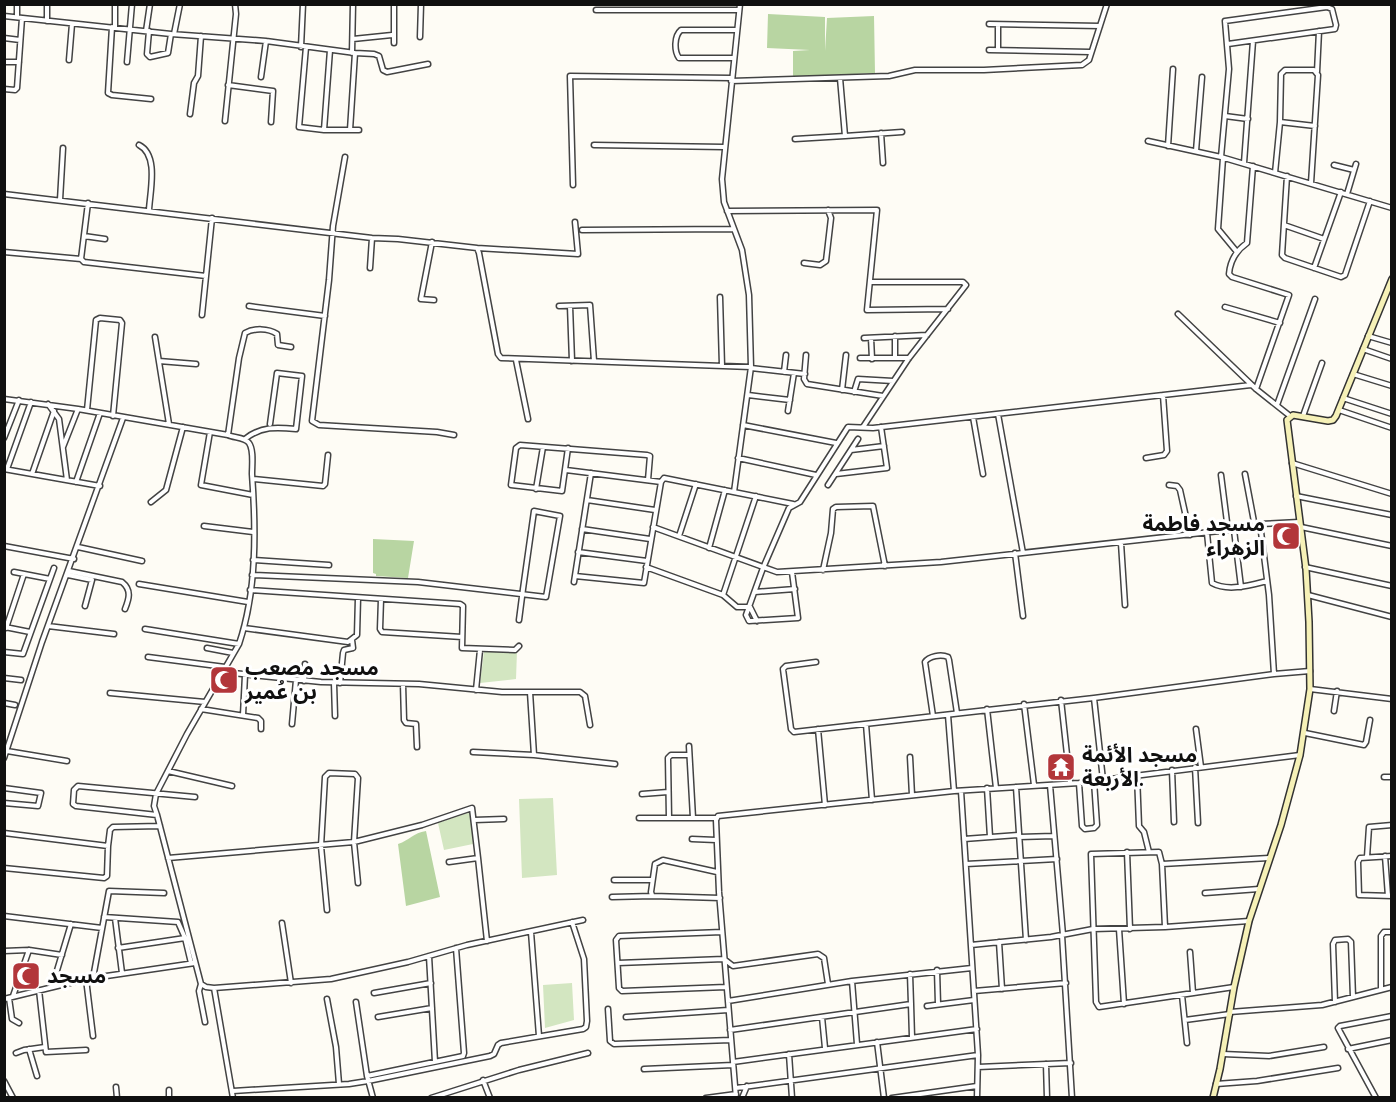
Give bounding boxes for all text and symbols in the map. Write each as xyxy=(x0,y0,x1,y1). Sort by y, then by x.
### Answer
place label: مسجد فاطمة الزهراء xyxy=(1143,510,1265,561)
mosque icon: مسجد فاطمة الزهراء xyxy=(1270,520,1302,552)
place label: مسجد مصعب بن عُمير xyxy=(244,654,379,705)
mosque icon: مسجد مصعب بن عُمير xyxy=(208,664,240,696)
place label: مسجد الأئمة الأربعة. xyxy=(1082,741,1197,792)
temple icon: مسجد الأئمة الأربعة. xyxy=(1045,751,1077,783)
mosque icon: مسجد xyxy=(10,960,42,992)
place label: مسجد xyxy=(47,962,106,989)

